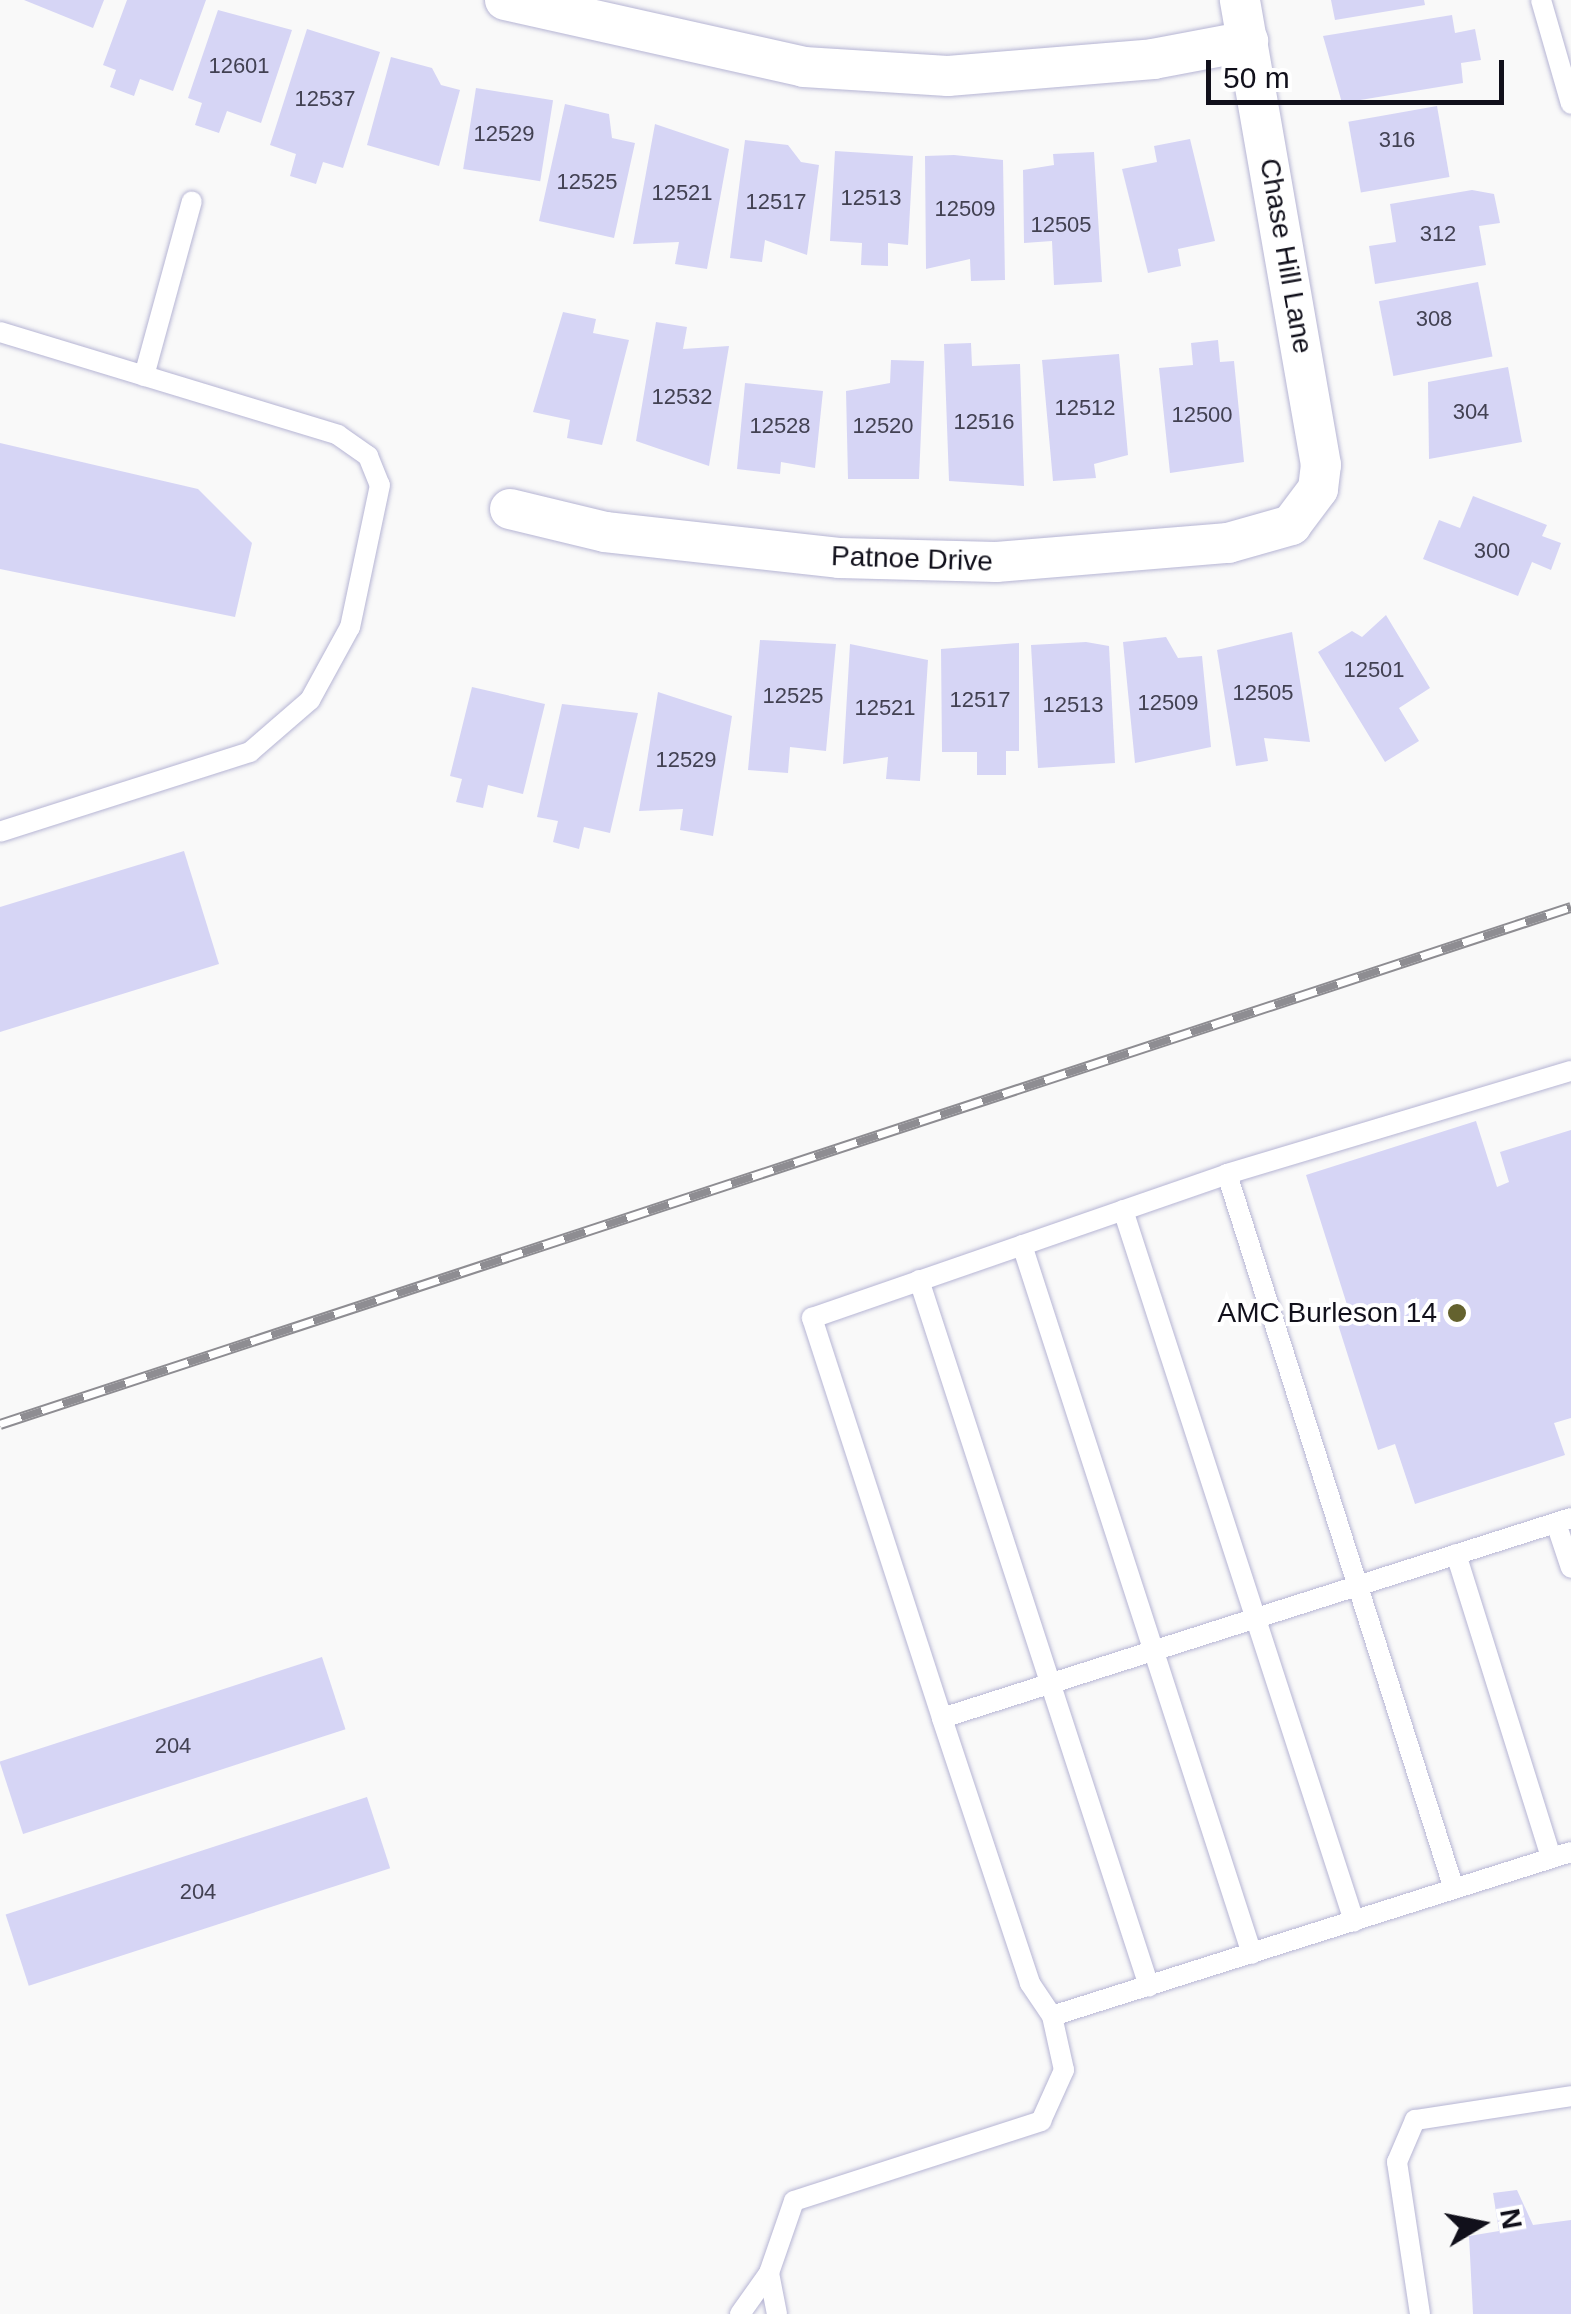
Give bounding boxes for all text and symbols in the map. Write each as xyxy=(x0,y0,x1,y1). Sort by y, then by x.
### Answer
scale bar xyxy=(1211,40,1508,102)
house number: 12601 xyxy=(208,53,270,79)
text: 50 m xyxy=(1223,61,1290,94)
house number: 12537 xyxy=(294,86,356,112)
house number: 12529 xyxy=(473,121,535,147)
house number: 316 xyxy=(1379,127,1415,153)
street label: Chase Hill Lane xyxy=(1252,156,1320,356)
house number: 12525 xyxy=(556,169,618,195)
house number: 12521 xyxy=(651,180,713,206)
house number: 12513 xyxy=(840,185,902,211)
house number: 12517 xyxy=(745,189,807,215)
house number: 12509 xyxy=(934,196,996,222)
house number: 12505 xyxy=(1030,212,1092,238)
house number: 312 xyxy=(1420,221,1456,247)
house number: 308 xyxy=(1416,306,1452,332)
house number: 12532 xyxy=(651,384,713,410)
house number: 12512 xyxy=(1054,395,1116,421)
house number: 304 xyxy=(1453,399,1489,425)
house number: 12500 xyxy=(1171,402,1233,428)
house number: 12516 xyxy=(953,409,1015,435)
house number: 12528 xyxy=(749,413,811,439)
house number: 12520 xyxy=(852,413,914,439)
house number: 300 xyxy=(1474,538,1510,564)
street label: Patnoe Drive xyxy=(831,539,993,579)
house number: 12501 xyxy=(1343,657,1405,683)
house number: 12505 xyxy=(1232,680,1294,706)
house number: 12525 xyxy=(762,683,824,709)
house number: 12517 xyxy=(949,687,1011,713)
house number: 12509 xyxy=(1137,690,1199,716)
house number: 12513 xyxy=(1042,692,1104,718)
house number: 12521 xyxy=(854,695,916,721)
house number: 12529 xyxy=(655,747,717,773)
place label: AMC Burleson 14 xyxy=(1218,1296,1437,1330)
marker: AMC Burleson 14 xyxy=(1446,1302,1468,1324)
house number: 204 xyxy=(155,1733,191,1759)
house number: 204 xyxy=(180,1879,216,1905)
north arrow xyxy=(1431,2174,1531,2274)
text: N xyxy=(1494,2206,1528,2231)

